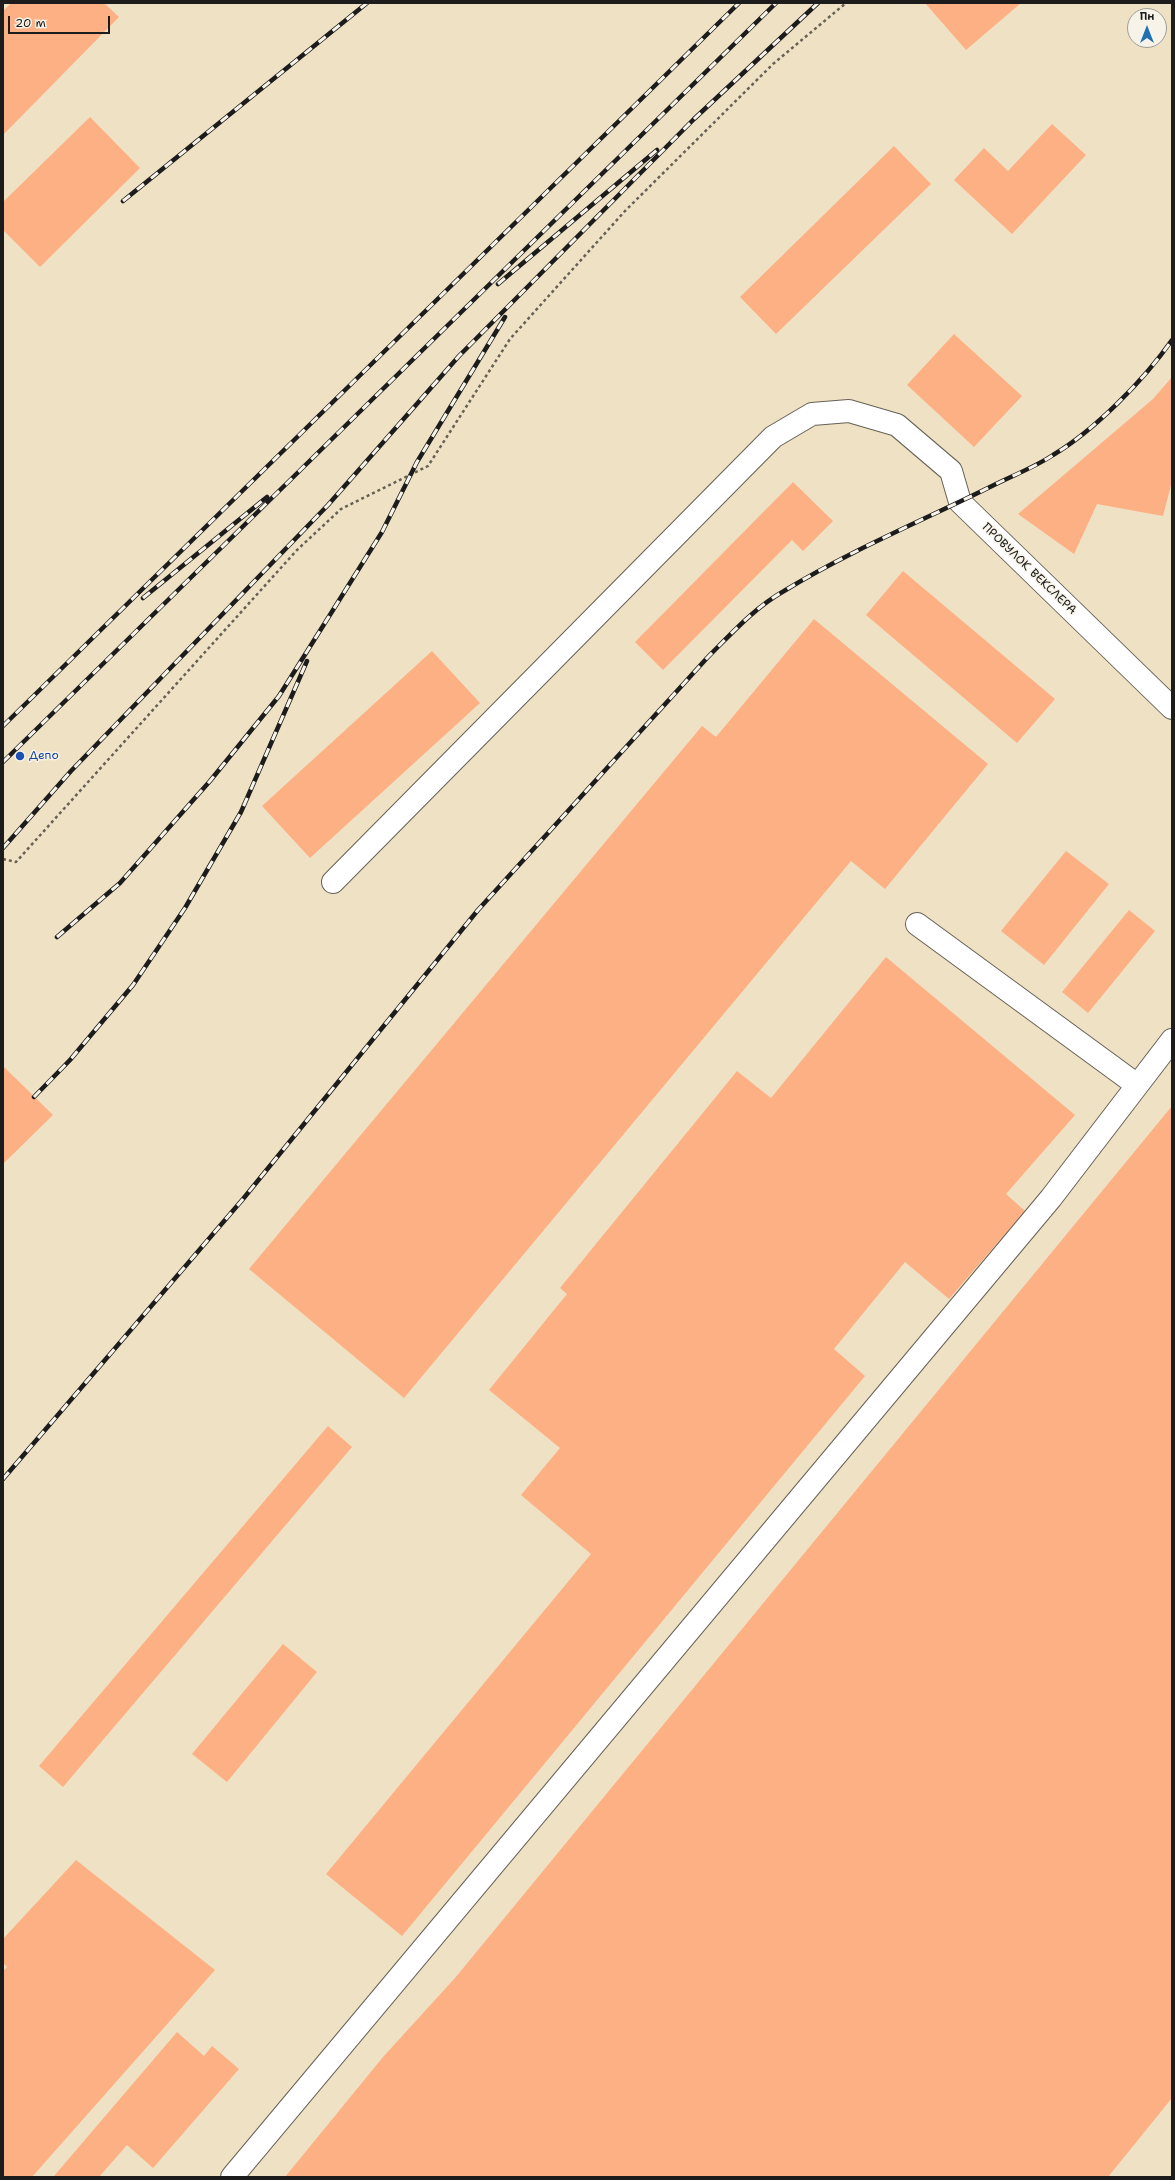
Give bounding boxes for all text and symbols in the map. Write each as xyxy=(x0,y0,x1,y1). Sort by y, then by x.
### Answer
scale bar xyxy=(10,8,112,34)
north arrow xyxy=(1127,8,1167,48)
text: Пн xyxy=(1140,9,1154,24)
text: 20 m xyxy=(15,15,46,31)
street label: ПРОВУЛОК ВЕКСЛЕРА xyxy=(979,520,1079,618)
place label: Депо xyxy=(29,749,59,763)
marker: Депо xyxy=(14,750,26,762)

